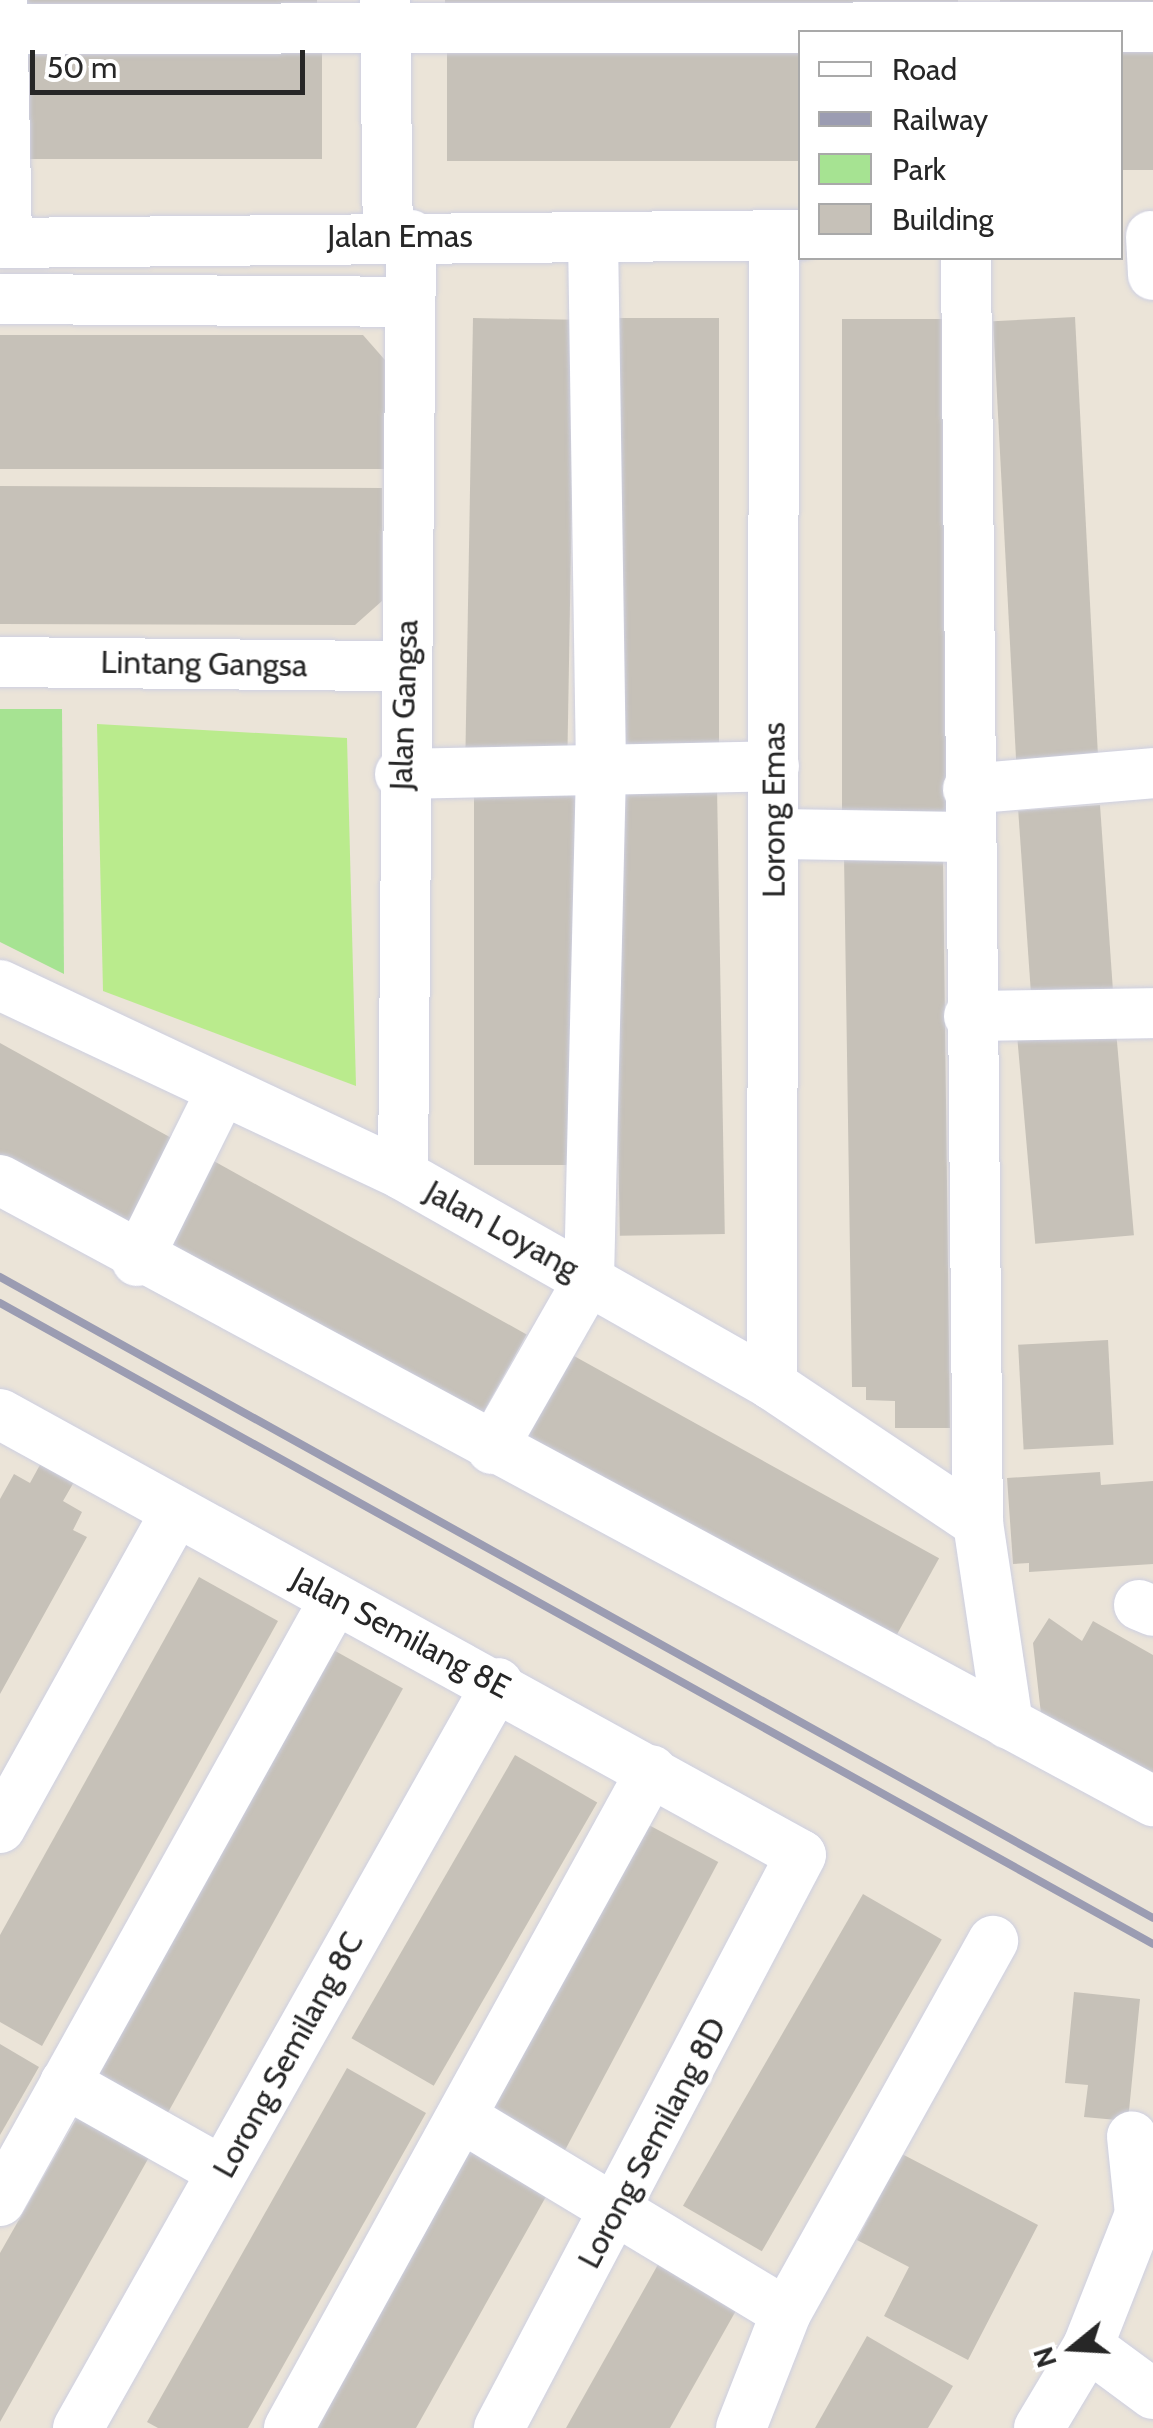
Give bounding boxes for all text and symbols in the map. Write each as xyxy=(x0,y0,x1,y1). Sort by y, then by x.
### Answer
scale bar xyxy=(35,30,310,92)
legend xyxy=(798,30,1123,260)
text: 50 m xyxy=(47,49,117,86)
text: Road xyxy=(892,51,957,88)
text: Railway xyxy=(892,101,988,138)
text: Park xyxy=(892,151,946,188)
text: Building xyxy=(892,201,994,238)
street label: Jalan Emas xyxy=(327,217,473,255)
street label: Jalan Gangsa xyxy=(382,619,426,791)
street label: Lintang Gangsa xyxy=(100,643,308,685)
street label: Lorong Emas xyxy=(755,722,793,898)
street label: Jalan Loyang xyxy=(419,1172,585,1288)
street label: Jalan Semilang 8E xyxy=(285,1559,517,1707)
street label: Lorong Semilang 8C xyxy=(205,1926,371,2184)
street label: Lorong Semilang 8D xyxy=(570,2011,734,2275)
north arrow xyxy=(1023,2298,1123,2398)
text: N xyxy=(1025,2343,1064,2372)

